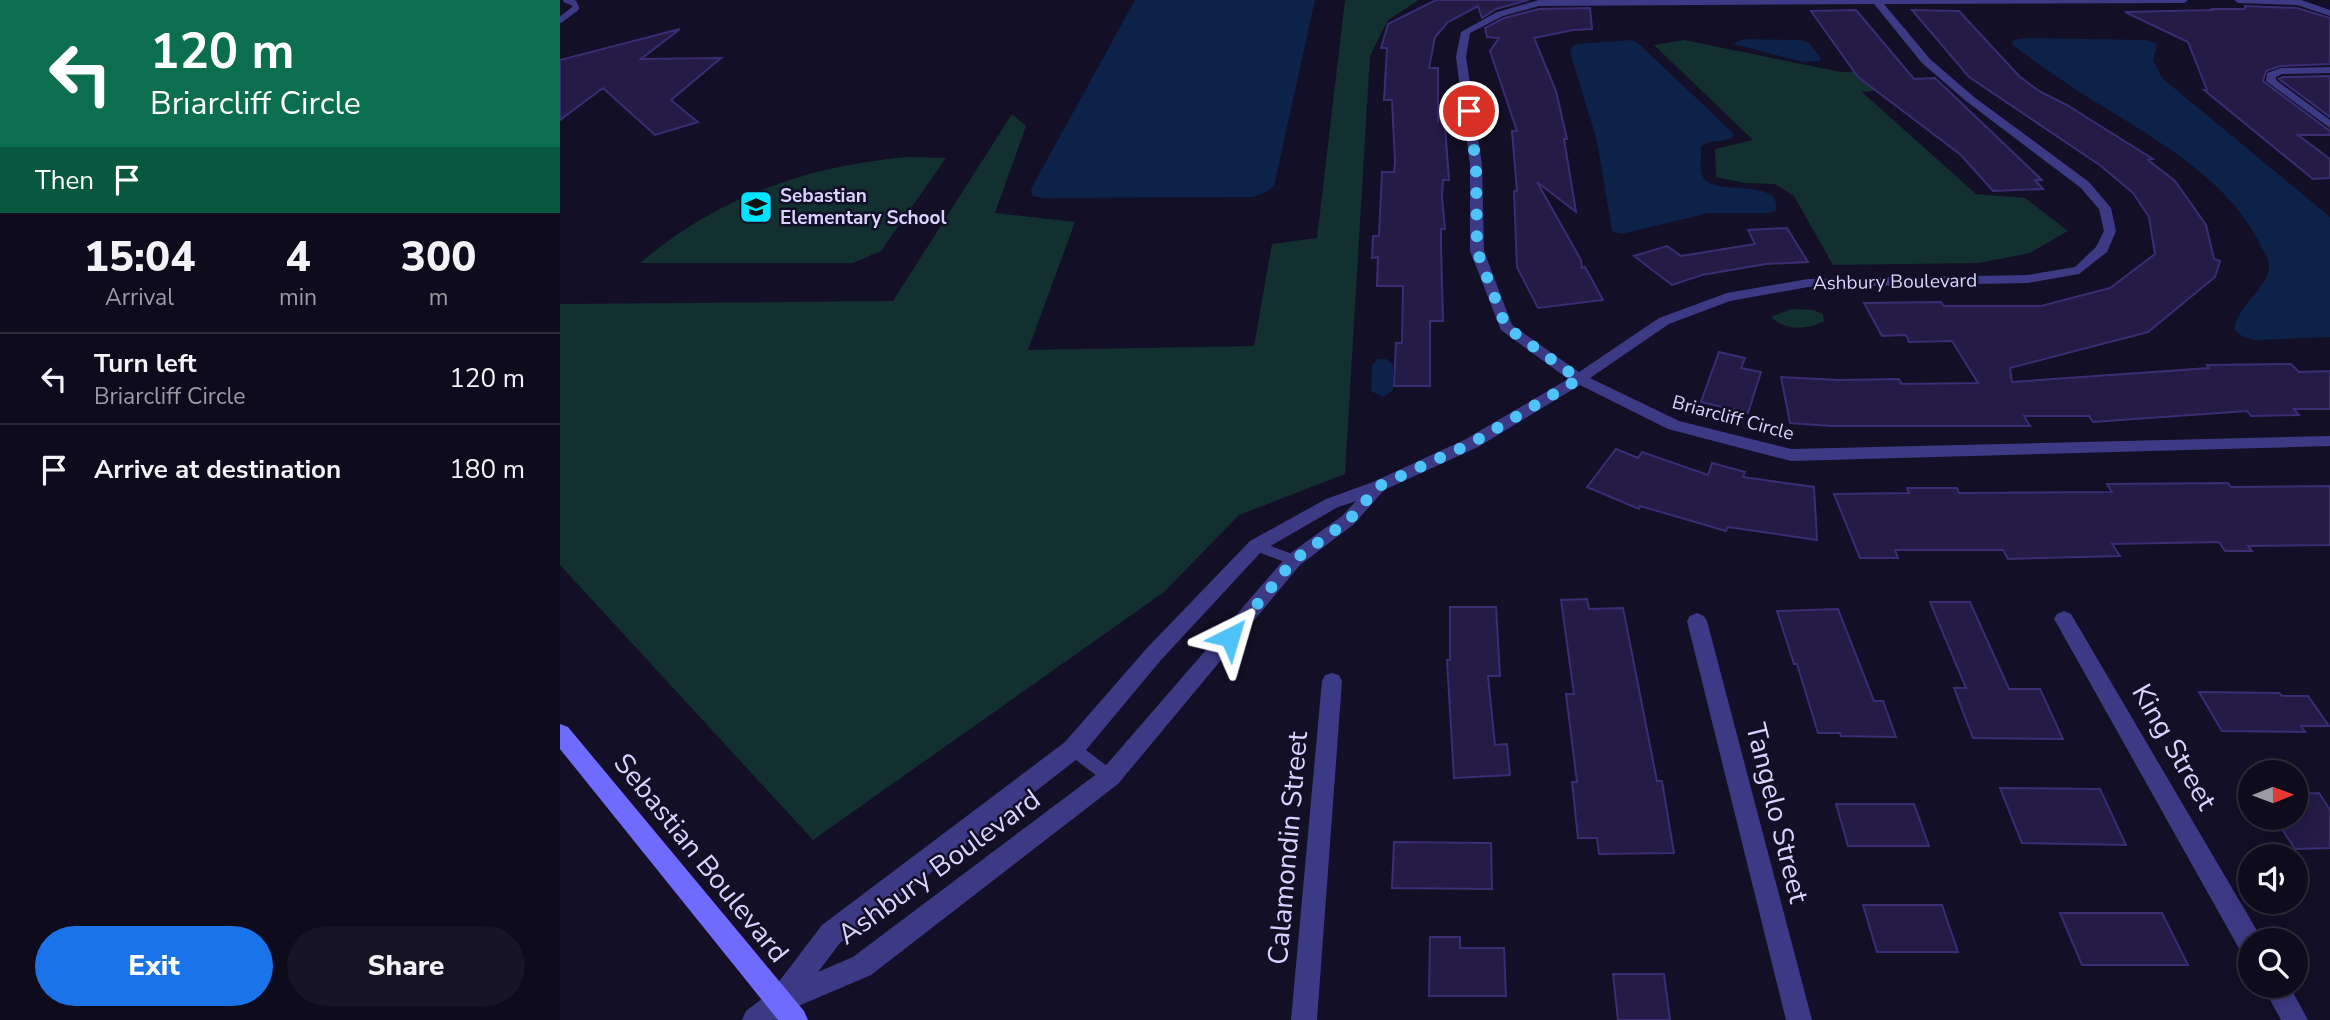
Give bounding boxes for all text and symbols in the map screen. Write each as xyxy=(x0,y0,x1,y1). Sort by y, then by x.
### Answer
text: 120 m xyxy=(150,18,294,85)
icon: left xyxy=(35,28,126,119)
pin xyxy=(1439,81,1499,141)
text: Briarcliff Circle xyxy=(150,82,361,125)
icon: arrive xyxy=(1450,92,1488,130)
icon: arrive xyxy=(108,161,146,199)
text: Then xyxy=(35,163,94,198)
place label: Sebastian Elementary School xyxy=(780,183,947,231)
school or university icon: Sebastian Elementary School xyxy=(737,188,775,226)
text: 15:04 xyxy=(84,229,195,286)
text: 4 xyxy=(285,229,311,286)
text: 300 xyxy=(401,229,476,286)
street label: Ashbury Boulevard xyxy=(1813,268,1977,296)
text: Arrival xyxy=(105,282,174,313)
text: min xyxy=(279,282,317,313)
text: m xyxy=(429,282,448,313)
text: Turn left xyxy=(94,346,197,381)
icon: left xyxy=(35,360,73,398)
text: 120 m xyxy=(449,361,525,396)
text: Briarcliff Circle xyxy=(94,381,246,412)
street label: Briarcliff Circle xyxy=(1669,389,1797,447)
icon: arrive xyxy=(35,451,73,489)
text: Arrive at destination xyxy=(94,452,341,487)
text: 180 m xyxy=(449,452,525,487)
position arrow xyxy=(1193,600,1267,674)
street label: King Street xyxy=(2123,677,2226,817)
street label: Tangelo Street xyxy=(1736,719,1818,907)
street label: Calamondin Street xyxy=(1259,730,1317,966)
street label: Sebastian Boulevard xyxy=(605,745,797,971)
north arrow xyxy=(2238,760,2308,830)
map controls xyxy=(2238,760,2308,998)
street label: Ashbury Boulevard xyxy=(830,780,1048,954)
button: sound xyxy=(2238,844,2308,914)
button: Exit xyxy=(35,926,273,1006)
button: Share xyxy=(287,926,525,1006)
button: search xyxy=(2238,928,2308,998)

